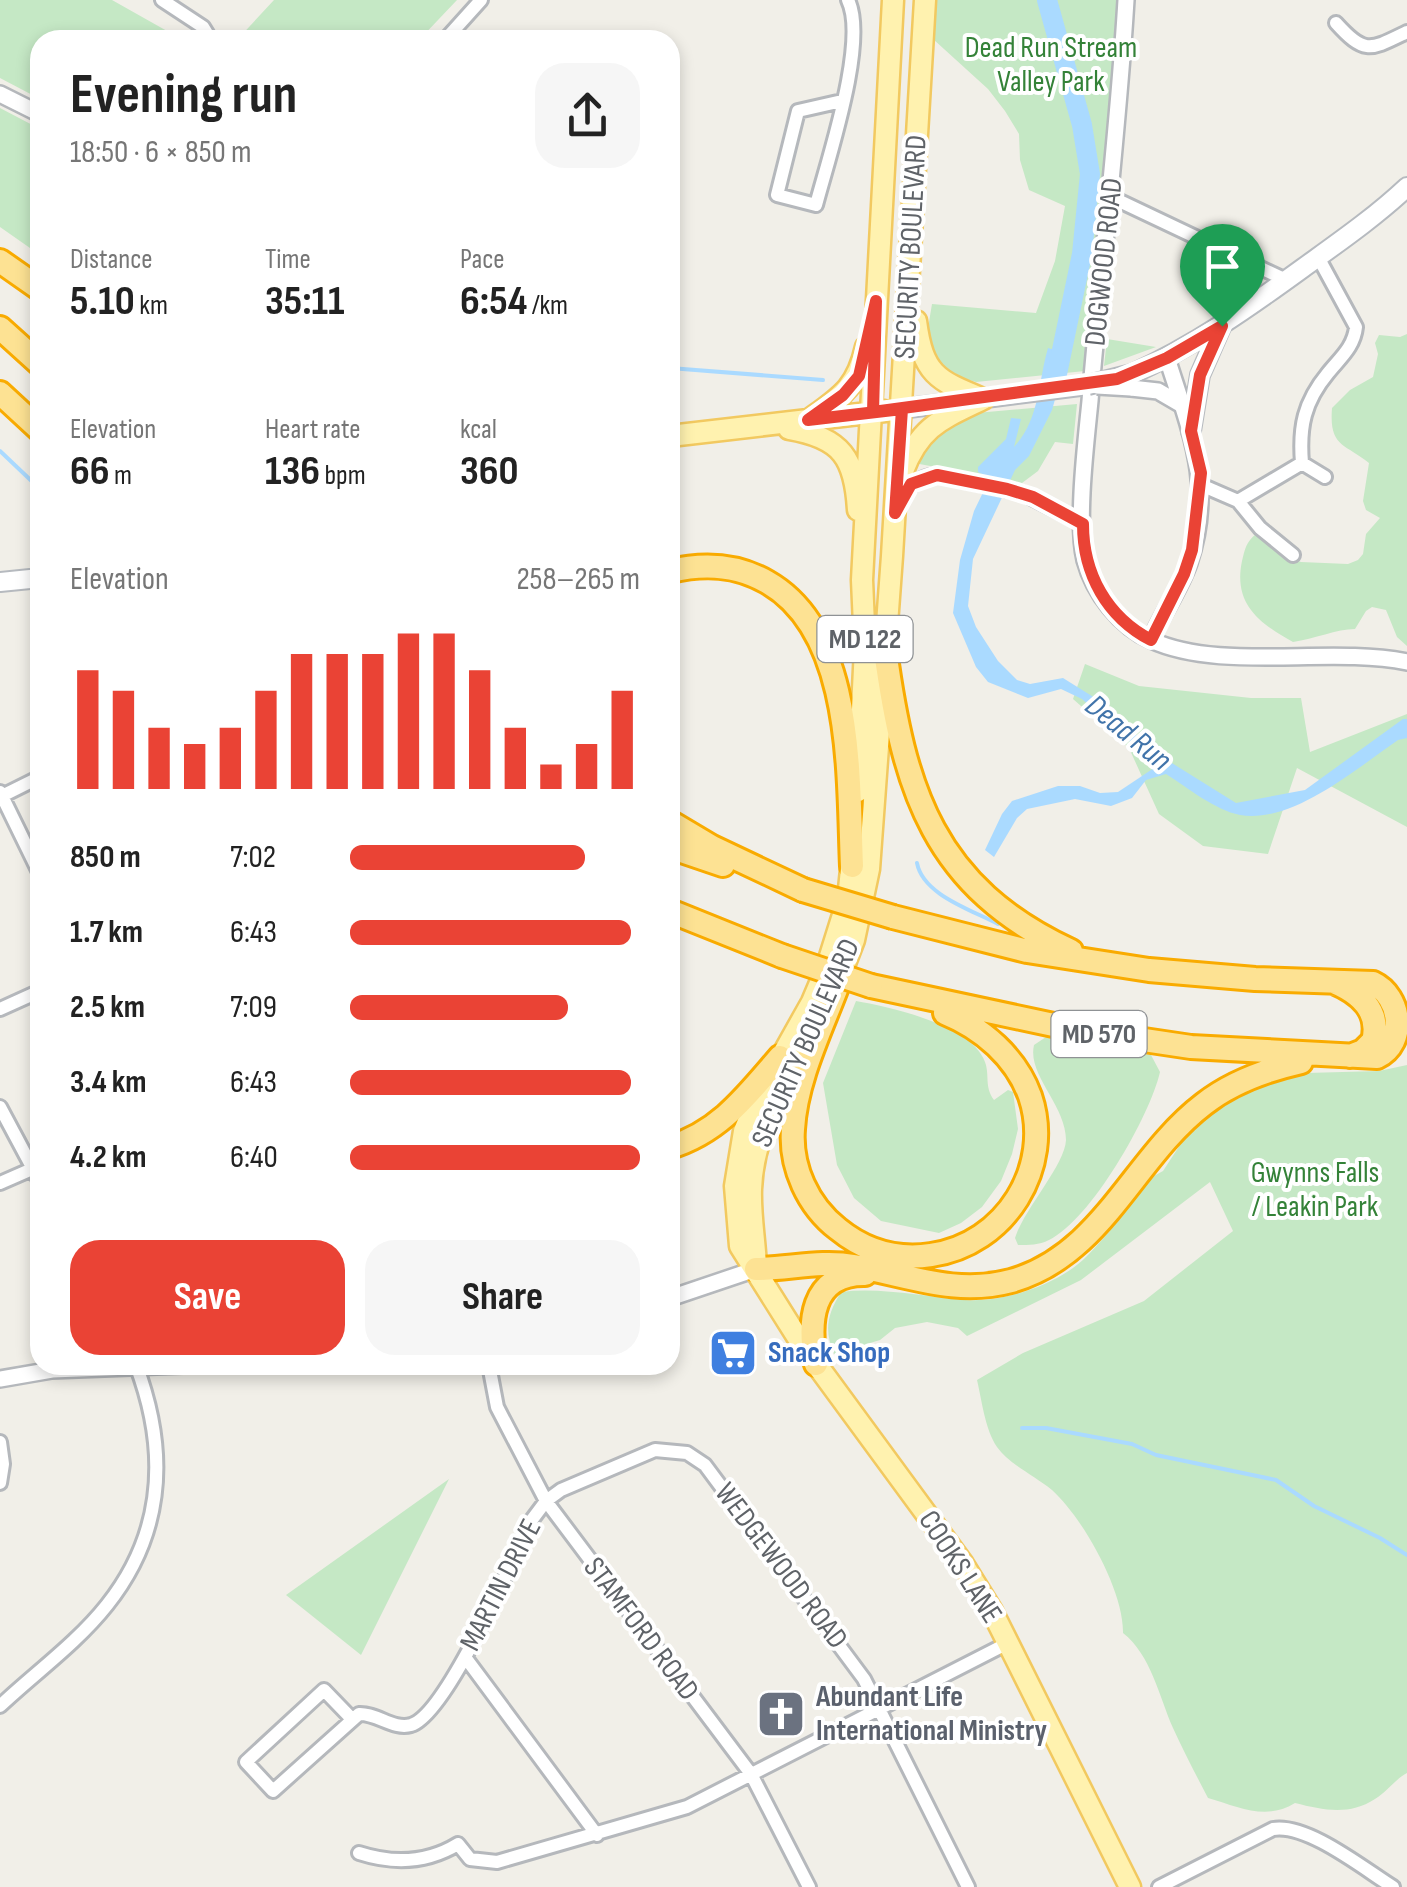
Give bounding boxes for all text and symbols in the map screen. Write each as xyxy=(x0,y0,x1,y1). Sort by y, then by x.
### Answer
park label: Dead Run Stream Valley Park xyxy=(965,30,1137,100)
text: Evening run xyxy=(70,62,297,129)
button: share xyxy=(535,63,640,168)
text: 18:50 · 6 × 850 m xyxy=(70,133,252,172)
street label: SECURITY BOULEVARD xyxy=(887,134,935,360)
street label: DOGWOOD ROAD xyxy=(1077,176,1131,348)
pin xyxy=(1180,224,1265,327)
icon: arrive xyxy=(1195,239,1250,294)
text: Distance xyxy=(70,243,153,276)
text: Time xyxy=(265,243,311,276)
text: Pace xyxy=(460,243,505,276)
text: 5.10 xyxy=(70,276,135,327)
text: 35:11 xyxy=(265,276,345,327)
text: 6:54 xyxy=(460,276,527,327)
text: km xyxy=(135,289,168,322)
text: /km xyxy=(527,289,568,322)
text: Elevation xyxy=(70,413,156,446)
text: Heart rate xyxy=(265,413,361,446)
text: kcal xyxy=(460,413,497,446)
text: 66 xyxy=(70,446,110,497)
text: 136 xyxy=(265,446,320,497)
text: 360 xyxy=(460,446,519,497)
text: m xyxy=(110,459,132,492)
text: bpm xyxy=(320,459,366,492)
text: Elevation xyxy=(70,560,169,599)
text: 258–265 m xyxy=(516,560,640,599)
road number: MD 122 xyxy=(818,616,912,662)
water label: Dead Run xyxy=(1077,686,1179,780)
text: 850 m xyxy=(70,838,141,877)
text: 7:02 xyxy=(230,838,276,877)
text: 1.7 km xyxy=(70,913,143,952)
text: 6:43 xyxy=(230,913,277,952)
street label: SECURITY BOULEVARD xyxy=(744,933,868,1153)
text: 2.5 km xyxy=(70,988,145,1027)
text: 7:09 xyxy=(230,988,277,1027)
road number: MD 570 xyxy=(1052,1011,1146,1057)
text: 3.4 km xyxy=(70,1063,146,1102)
text: 6:43 xyxy=(230,1063,277,1102)
text: 4.2 km xyxy=(70,1138,147,1177)
text: 6:40 xyxy=(230,1138,278,1177)
park label: Gwynns Falls / Leakin Park xyxy=(1251,1155,1379,1225)
button: Save xyxy=(70,1240,345,1355)
button: Share xyxy=(365,1240,640,1355)
supermarket icon: Snack Shop xyxy=(707,1327,759,1379)
place label: Snack Shop xyxy=(768,1335,890,1371)
street label: WEDGEWOOD ROAD xyxy=(707,1476,855,1656)
street label: COOKS LANE xyxy=(910,1504,1010,1630)
street label: MARTIN DRIVE xyxy=(453,1513,549,1657)
street label: STAMFORD ROAD xyxy=(576,1550,706,1708)
place label: Abundant Life International Ministry xyxy=(815,1679,1048,1749)
church icon: Abundant Life International Ministry xyxy=(755,1688,807,1740)

